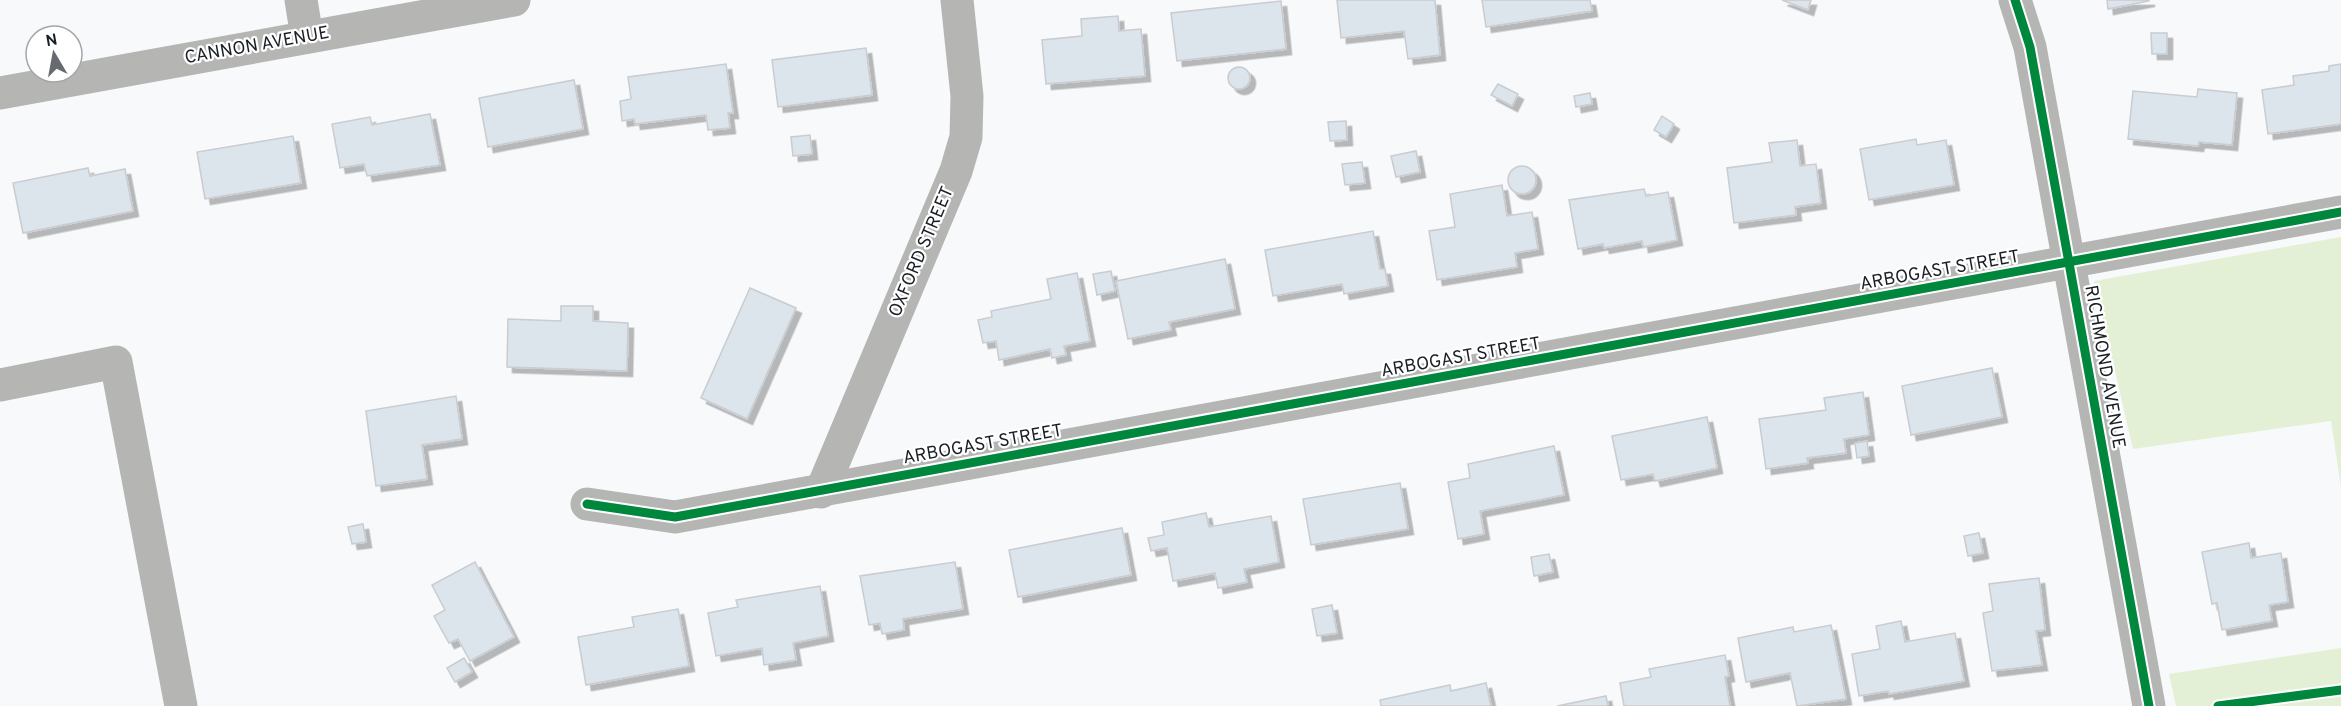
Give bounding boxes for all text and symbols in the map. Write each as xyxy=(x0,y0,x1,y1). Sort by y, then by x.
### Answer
street label: CANNON AVENUE xyxy=(183,22,331,70)
north arrow xyxy=(24,24,84,84)
text: N xyxy=(44,30,59,52)
street label: OXFORD STREET xyxy=(884,183,960,321)
street label: ARBOGAST STREET xyxy=(1858,246,2022,296)
street label: RICHMOND AVENUE xyxy=(2078,283,2130,451)
street label: ARBOGAST STREET xyxy=(1379,333,1543,383)
street label: ARBOGAST STREET xyxy=(901,420,1065,470)

